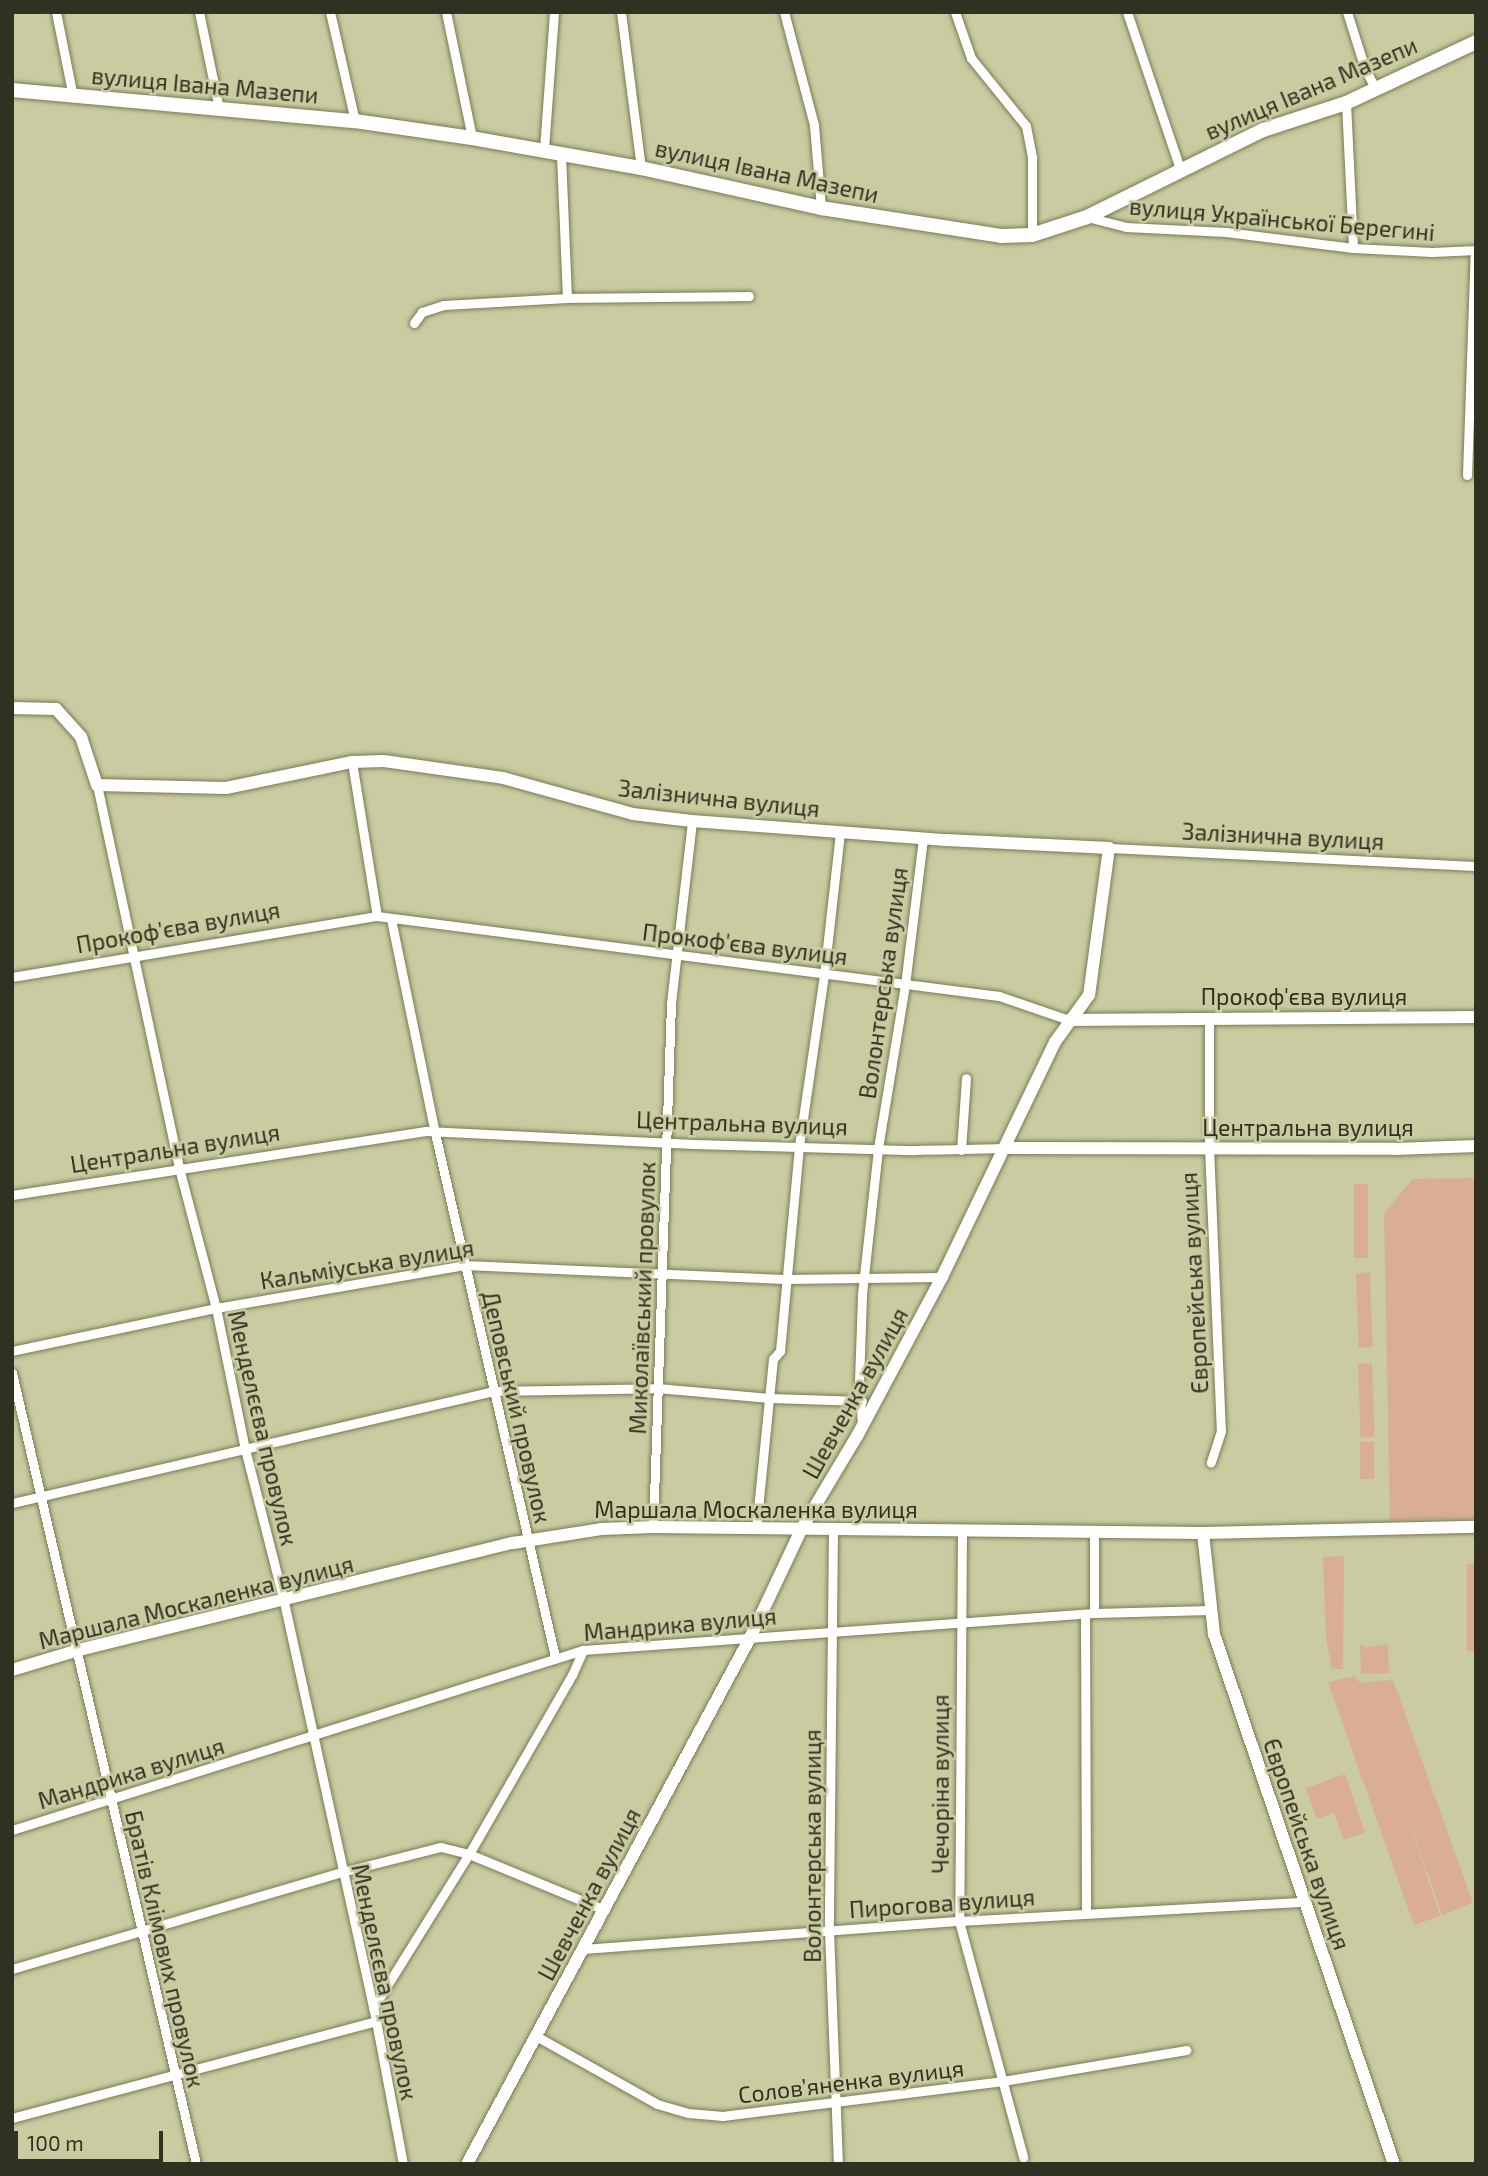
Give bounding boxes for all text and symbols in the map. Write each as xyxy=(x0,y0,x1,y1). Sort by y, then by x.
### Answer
street label: вулиця Івана Мазепи xyxy=(1201,31,1421,145)
street label: вулиця Івана Мазепи xyxy=(90,61,320,109)
street label: вулиця Івана Мазепи xyxy=(653,134,881,208)
street label: вулиця Української Берегині xyxy=(1128,192,1436,246)
street label: Залізнична вулиця xyxy=(617,774,821,822)
street label: Залізнична вулиця xyxy=(1181,817,1385,855)
street label: Волонтерська вулиця xyxy=(853,865,913,1101)
street label: Прокоф'єва вулиця xyxy=(74,895,282,959)
street label: Прокоф'єва вулиця xyxy=(641,918,849,970)
street label: Прокоф'єва вулиця xyxy=(1201,982,1407,1010)
street label: Центральна вулиця xyxy=(636,1106,848,1140)
street label: Центральна вулиця xyxy=(1202,1113,1414,1141)
street label: Центральна вулиця xyxy=(68,1118,282,1178)
street label: Миколаївський провулок xyxy=(623,1161,661,1435)
street label: Європейська вулиця xyxy=(1174,1172,1214,1394)
street label: Кальміуська вулиця xyxy=(258,1233,476,1295)
street label: Деповський провулок xyxy=(477,1288,557,1526)
street label: Шевченка вулиця xyxy=(797,1303,913,1483)
street label: Менделєєва провулок xyxy=(222,1308,304,1548)
street label: Маршала Москаленка вулиця xyxy=(594,1495,918,1523)
street label: Маршала Москаленка вулиця xyxy=(36,1549,356,1655)
street label: Мандрика вулиця xyxy=(582,1602,778,1646)
street label: Чечоріна вулиця xyxy=(926,1694,954,1874)
street label: Волонтерська вулиця xyxy=(798,1729,826,1963)
street label: Мандрика вулиця xyxy=(34,1732,228,1814)
street label: Європейська вулиця xyxy=(1258,1735,1356,1953)
street label: Шевченка вулиця xyxy=(532,1803,646,1985)
street label: Братів Клімових провулок xyxy=(120,1808,210,2090)
street label: Менделєєва провулок xyxy=(346,1861,424,2103)
street label: Пирогова вулиця xyxy=(848,1883,1036,1923)
street label: Солов’яненка вулиця xyxy=(737,2053,965,2109)
scale bar xyxy=(18,2116,166,2160)
text: 100 m xyxy=(27,2130,84,2155)

